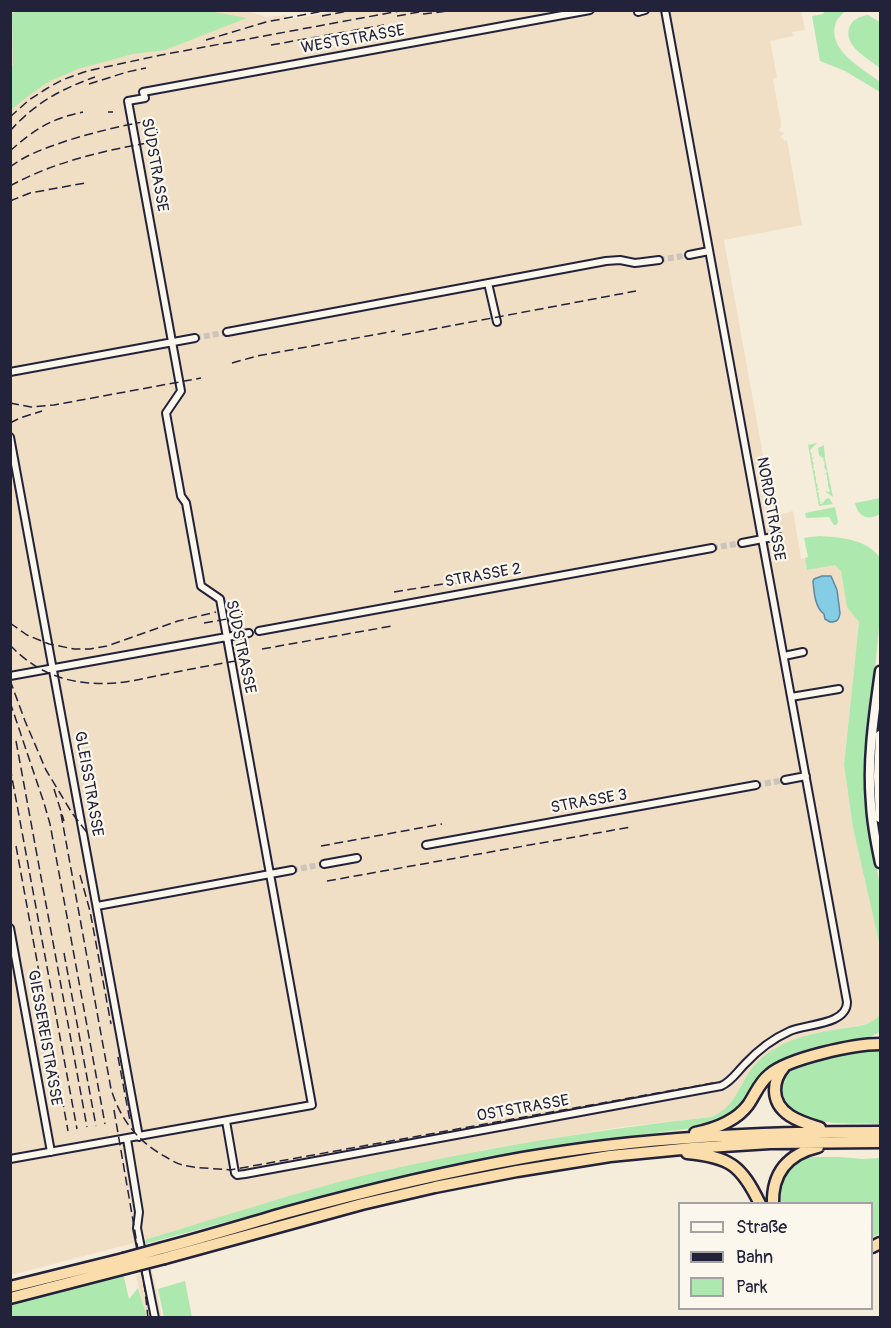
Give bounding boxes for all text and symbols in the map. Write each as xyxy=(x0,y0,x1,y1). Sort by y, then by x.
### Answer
street label: WESTSTRASSE xyxy=(300,21,406,59)
street label: SÜDSTRASSE xyxy=(136,117,172,213)
street label: NORDSTRASSE xyxy=(751,456,789,562)
street label: STRASSE 2 xyxy=(443,560,523,592)
street label: SÜDSTRASSE xyxy=(221,599,259,695)
street label: GLEISSTRASSE xyxy=(69,730,107,838)
street label: STRASSE 3 xyxy=(549,786,629,818)
street label: GIESSEREISTRASSE xyxy=(23,969,65,1107)
street label: OSTSTRASSE xyxy=(475,1091,571,1127)
legend xyxy=(678,1202,873,1310)
text: Straße xyxy=(736,1216,787,1239)
text: Bahn xyxy=(736,1246,773,1269)
text: Park xyxy=(736,1276,768,1299)

